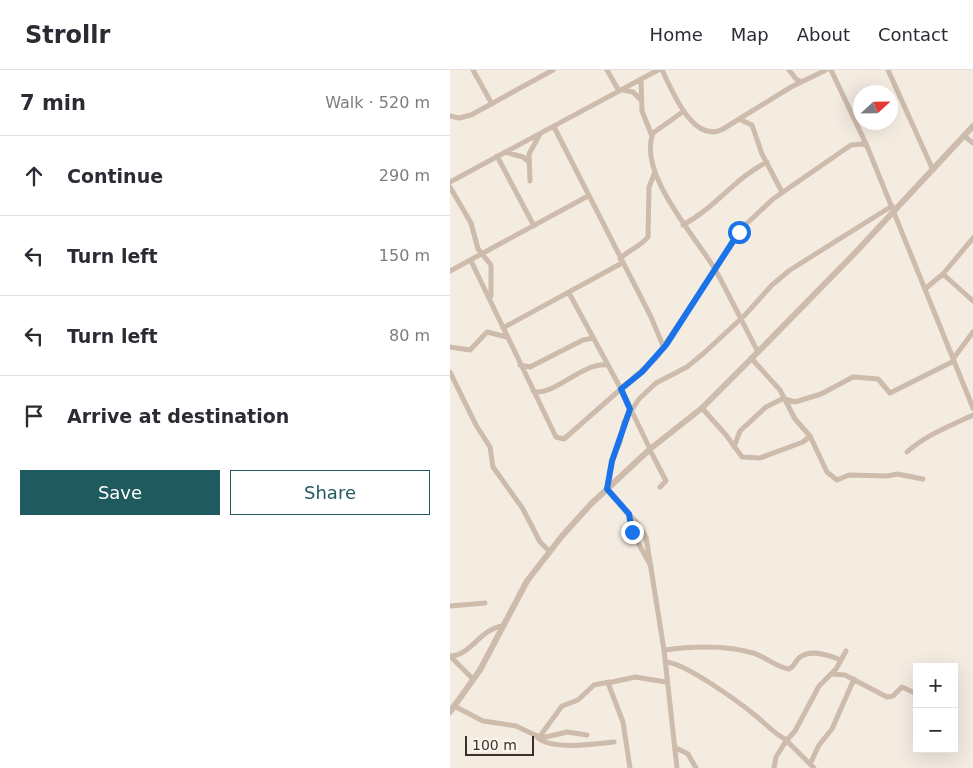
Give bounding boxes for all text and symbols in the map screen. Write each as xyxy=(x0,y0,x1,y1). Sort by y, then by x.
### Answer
text: Strollr xyxy=(25,21,110,49)
text: Home xyxy=(650,24,703,45)
text: Map xyxy=(731,24,769,45)
text: About xyxy=(797,24,850,45)
text: Contact xyxy=(878,24,948,45)
north arrow xyxy=(853,85,898,130)
text: 7 min xyxy=(20,91,86,115)
text: Walk · 520 m xyxy=(325,93,430,112)
icon: ahead xyxy=(20,162,48,190)
text: Continue xyxy=(67,165,163,187)
text: 290 m xyxy=(379,166,430,185)
route start xyxy=(728,221,751,244)
icon: left xyxy=(20,242,48,270)
text: Turn left xyxy=(67,245,158,267)
text: 150 m xyxy=(379,246,430,265)
icon: left xyxy=(20,322,48,350)
text: Turn left xyxy=(67,325,158,347)
text: 80 m xyxy=(389,326,430,345)
icon: arrive xyxy=(20,402,48,430)
text: Arrive at destination xyxy=(67,405,289,427)
button: Save xyxy=(20,470,220,515)
button: Share xyxy=(230,470,430,515)
route end xyxy=(621,521,644,544)
map controls xyxy=(913,663,958,753)
button: + xyxy=(913,663,958,708)
button: − xyxy=(913,708,958,753)
scale bar xyxy=(465,733,534,756)
text: 100 m xyxy=(472,737,517,753)

